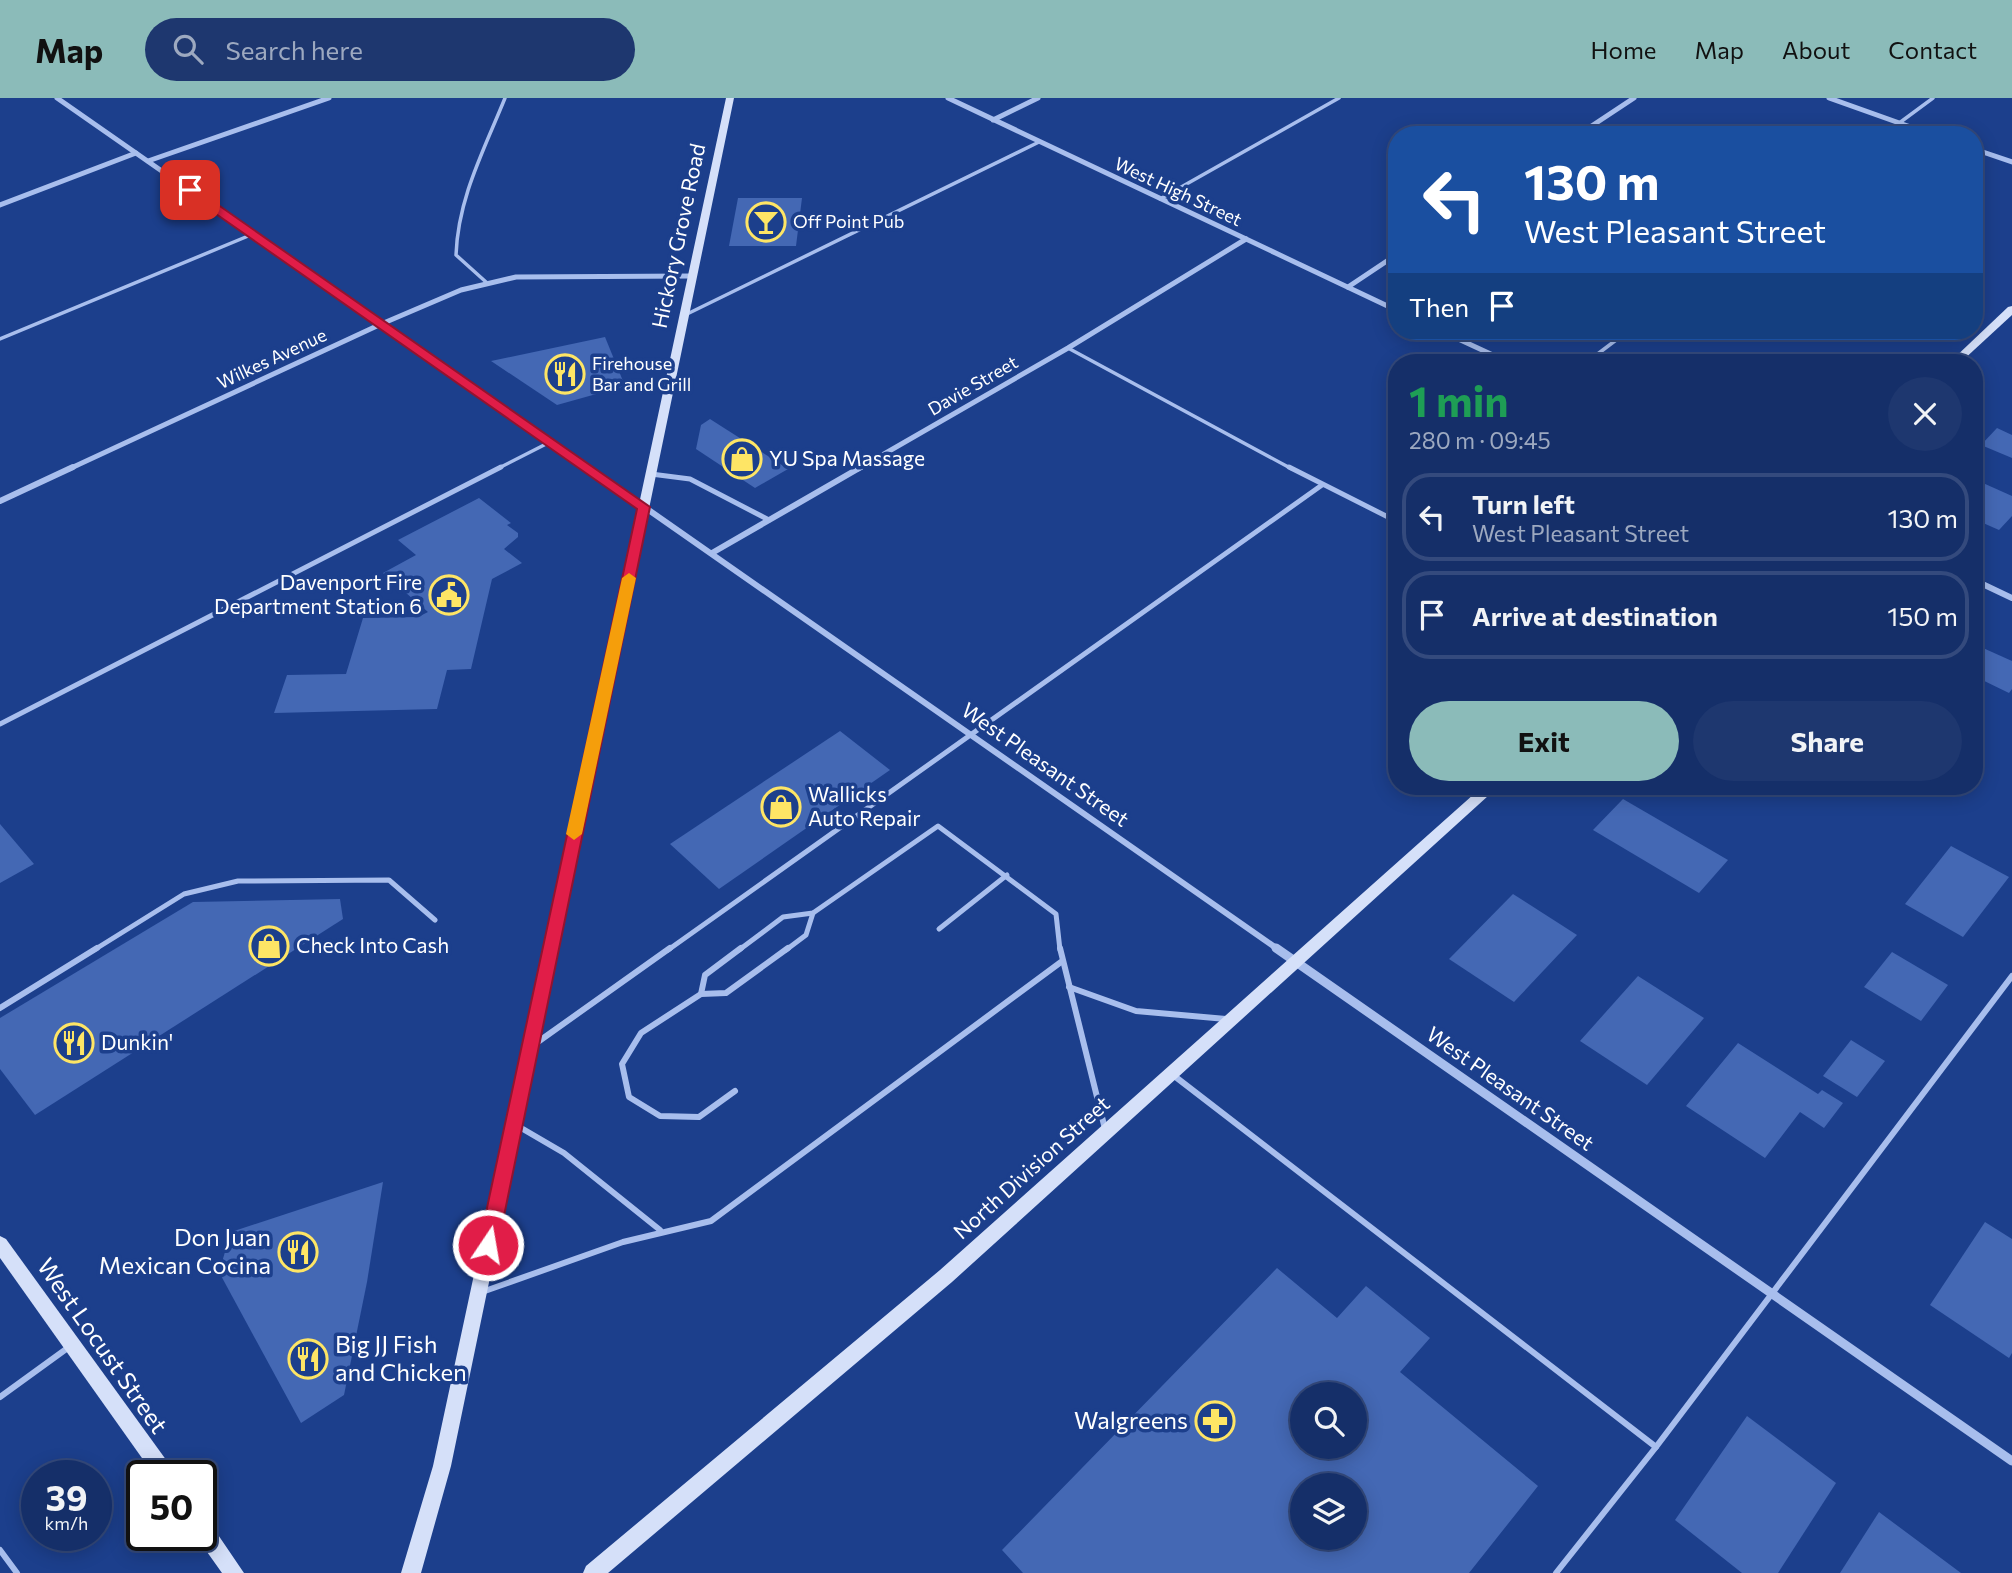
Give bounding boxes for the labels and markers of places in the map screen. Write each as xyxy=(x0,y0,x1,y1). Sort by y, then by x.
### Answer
pin xyxy=(160,160,220,220)
bar icon: Off Point Pub xyxy=(745,201,787,243)
place label: Off Point Pub xyxy=(793,210,904,232)
place label: Firehouse Bar and Grill xyxy=(592,352,691,395)
restaurant icon: Firehouse Bar and Grill xyxy=(544,353,586,395)
shop icon: YU Spa Massage xyxy=(721,438,763,480)
place label: YU Spa Massage xyxy=(769,445,925,470)
place label: Davenport Fire Department Station 6 xyxy=(214,569,422,618)
public building icon: Davenport Fire Department Station 6 xyxy=(428,574,470,616)
place label: Wallicks Auto Repair xyxy=(808,781,921,830)
shop icon: Wallicks Auto Repair xyxy=(760,786,802,828)
shop icon: Check Into Cash xyxy=(248,925,290,967)
place label: Check Into Cash xyxy=(296,932,449,957)
restaurant icon: Dunkin' xyxy=(53,1022,95,1064)
place label: Dunkin' xyxy=(101,1029,173,1054)
place label: Don Juan Mexican Cocina xyxy=(99,1222,271,1279)
restaurant icon: Don Juan Mexican Cocina xyxy=(277,1231,319,1273)
place label: Big JJ Fish and Chicken xyxy=(335,1329,467,1386)
restaurant icon: Big JJ Fish and Chicken xyxy=(287,1338,329,1380)
pharmacy icon: Walgreens xyxy=(1194,1400,1236,1442)
place label: Walgreens xyxy=(1074,1405,1188,1434)

